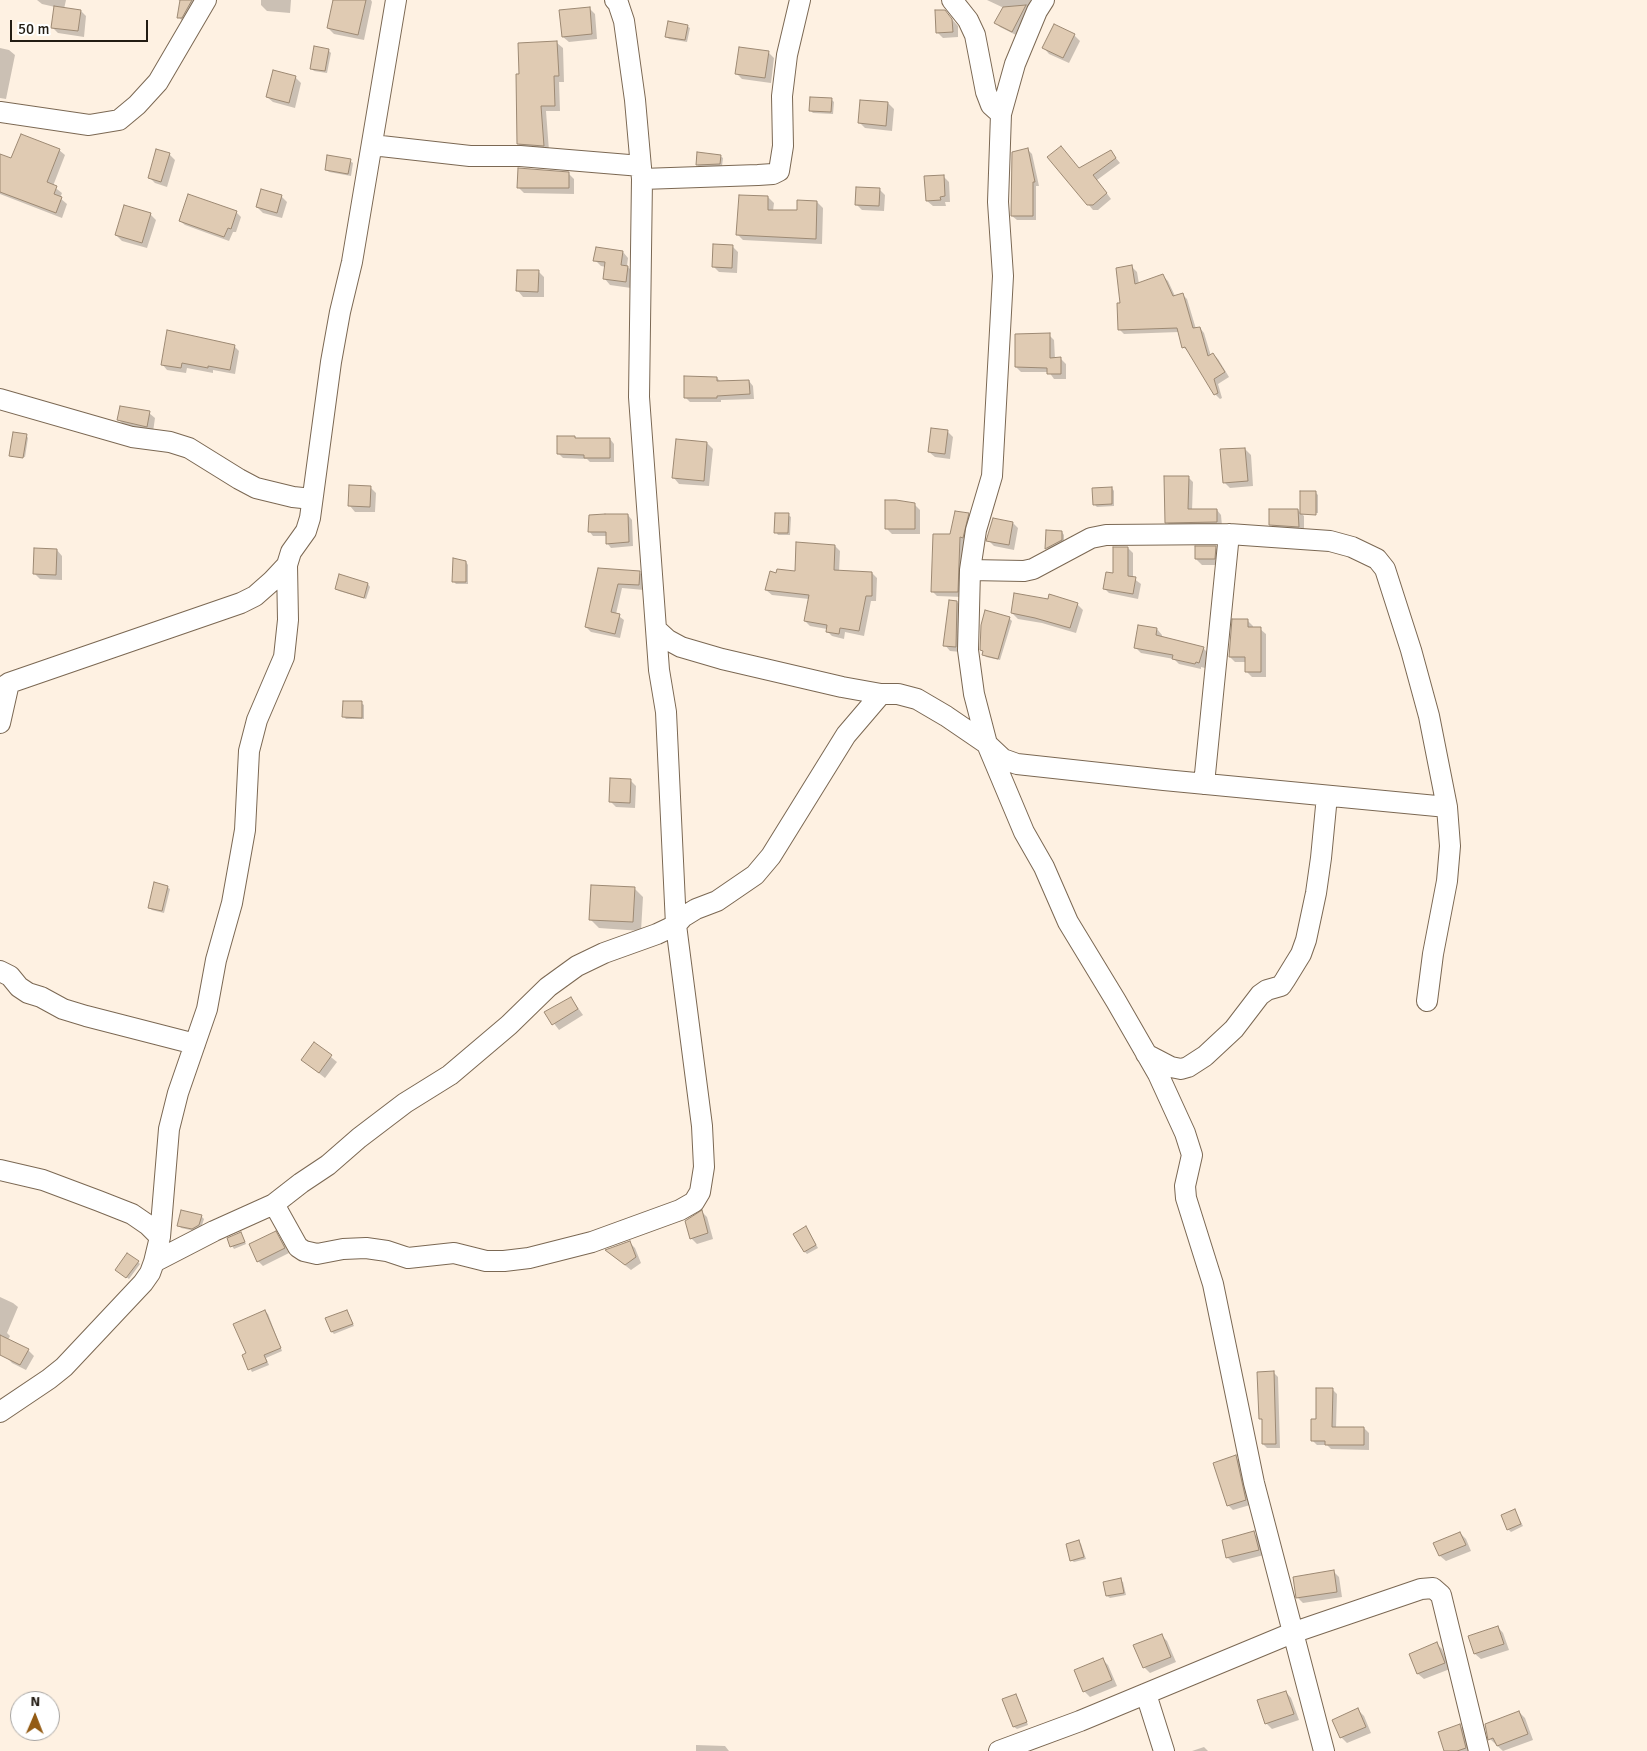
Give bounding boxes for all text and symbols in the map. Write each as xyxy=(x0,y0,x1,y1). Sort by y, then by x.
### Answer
scale bar xyxy=(12,10,150,42)
text: 50 m xyxy=(18,20,49,38)
north arrow xyxy=(10,1691,60,1741)
text: N xyxy=(30,1693,40,1710)

